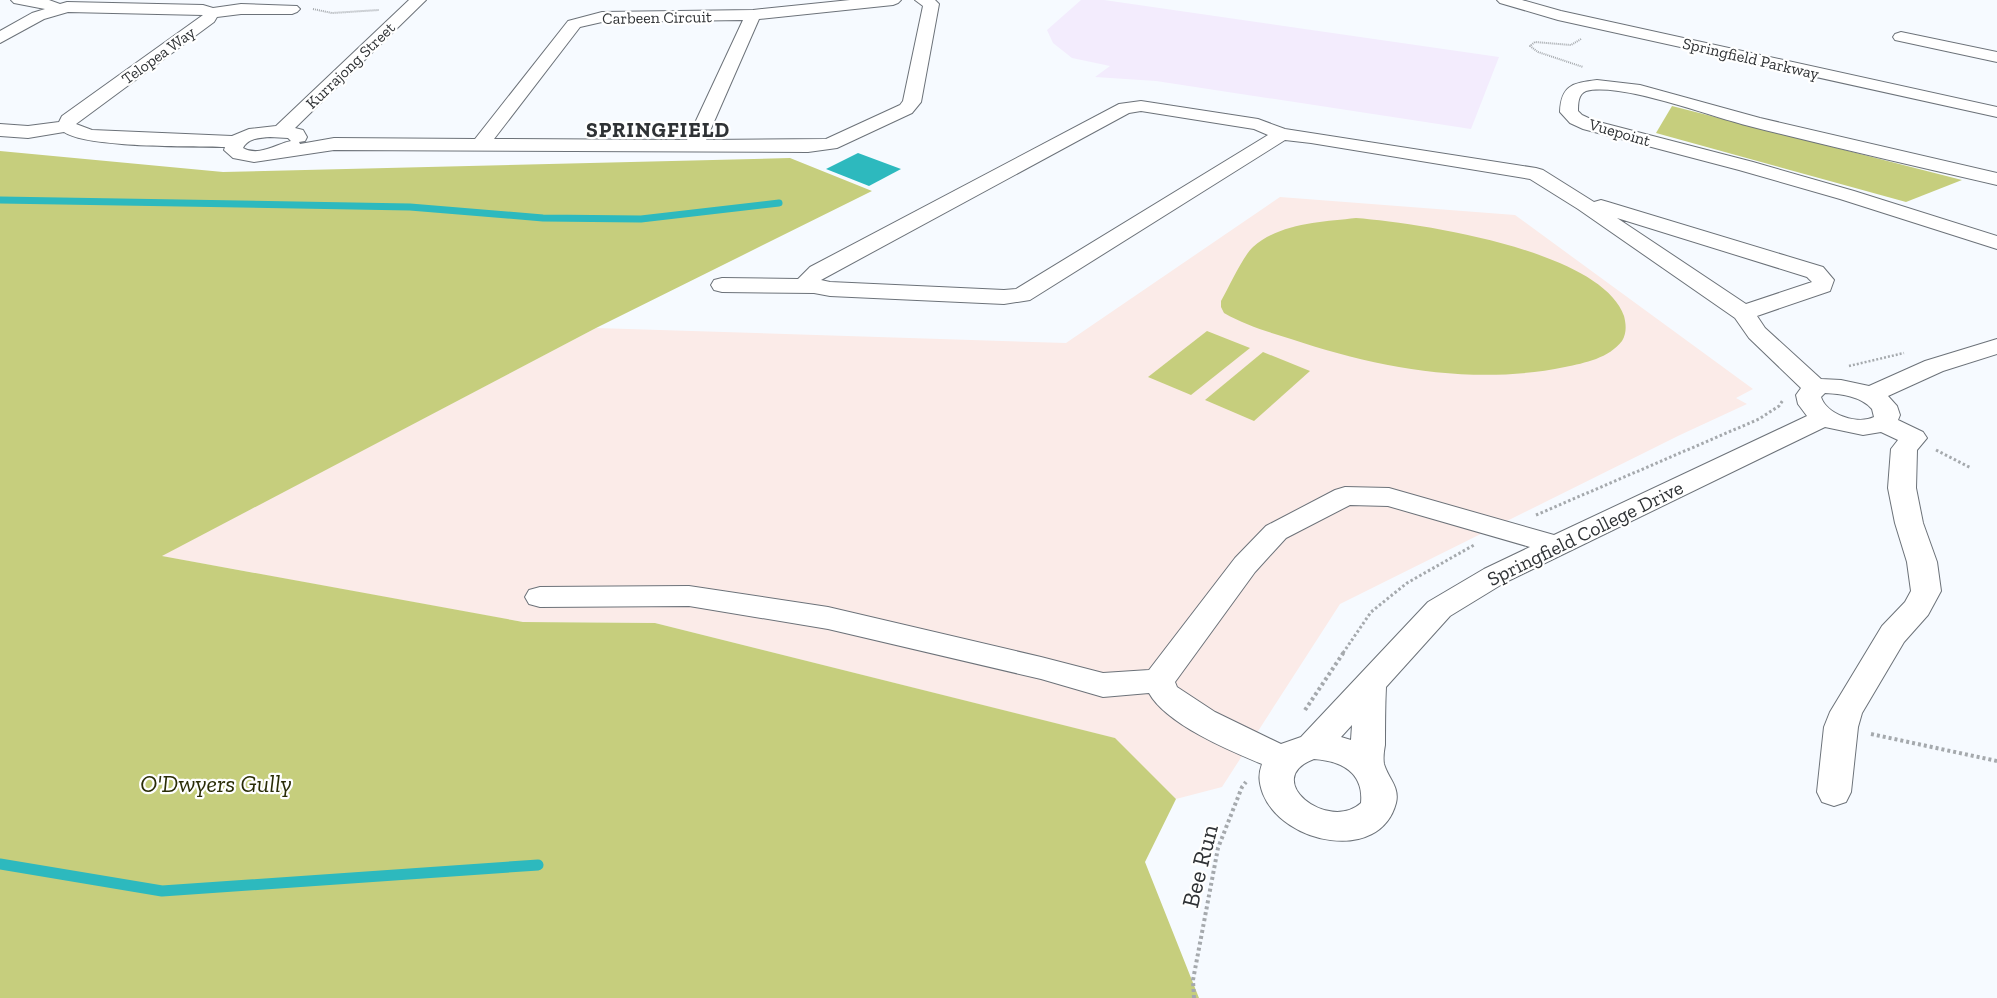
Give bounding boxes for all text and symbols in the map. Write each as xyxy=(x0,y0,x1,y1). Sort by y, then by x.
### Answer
street label: Carbeen Circuit xyxy=(602,7,712,28)
street label: Kurrajong Street xyxy=(302,18,399,113)
street label: Telopea Way xyxy=(118,22,199,88)
street label: Springfield Parkway xyxy=(1681,34,1822,84)
street label: Vuepoint xyxy=(1586,114,1653,150)
district label: SPRINGFIELD xyxy=(586,117,730,142)
street label: Springfield College Drive xyxy=(1483,475,1687,591)
park label: O'Dwyers Gully xyxy=(140,769,292,798)
street label: Bee Run xyxy=(1175,821,1224,910)

